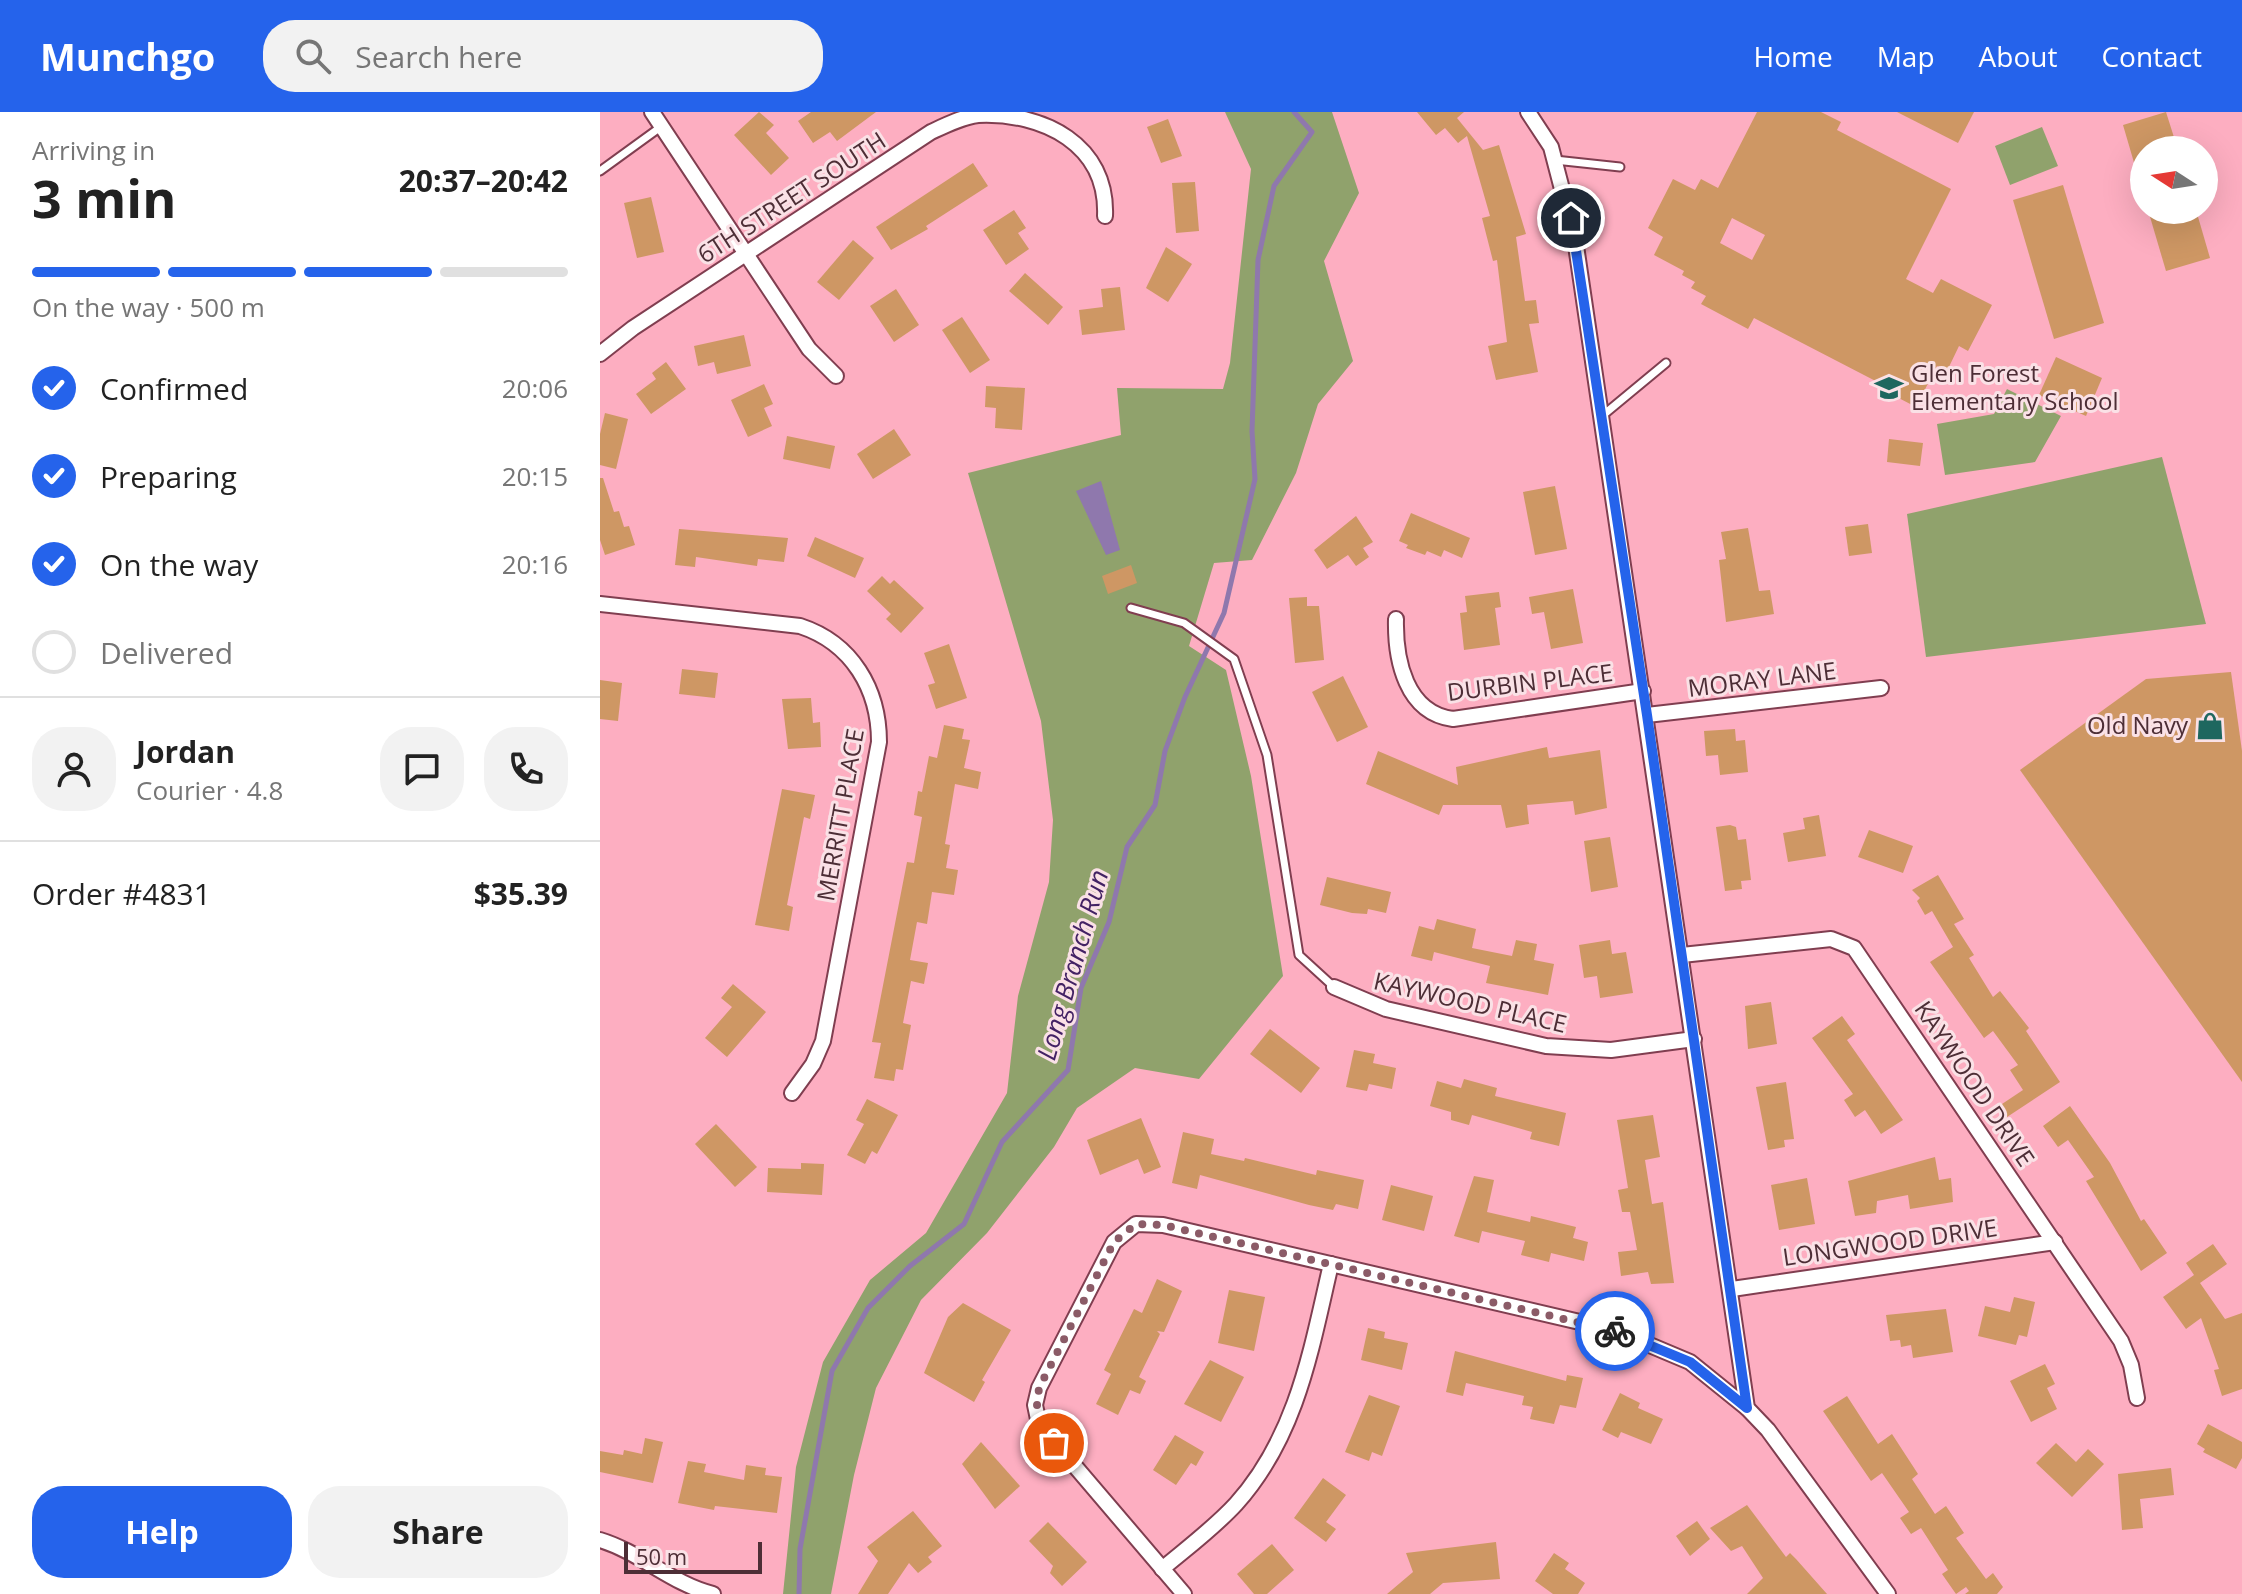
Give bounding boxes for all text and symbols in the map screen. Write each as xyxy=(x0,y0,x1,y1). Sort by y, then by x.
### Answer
search box xyxy=(263,20,823,92)
text: Munchgo xyxy=(40,30,215,82)
icon: search xyxy=(291,34,335,78)
text: Search here xyxy=(355,36,522,77)
text: Home xyxy=(1754,37,1833,75)
text: Map xyxy=(1877,37,1935,75)
text: About xyxy=(1979,37,2057,75)
text: Contact xyxy=(2101,37,2202,75)
street label: 6TH STREET SOUTH xyxy=(691,123,892,270)
text: Arriving in xyxy=(32,132,155,168)
north arrow xyxy=(2130,136,2218,224)
map controls xyxy=(2130,136,2218,224)
text: 20:37–20:42 xyxy=(399,160,568,201)
text: 3 min xyxy=(32,162,176,233)
pin xyxy=(1537,184,1605,252)
icon: home xyxy=(1549,196,1593,240)
text: On the way · 500 m xyxy=(32,289,265,325)
place label: Glen Forest Elementary School xyxy=(1911,356,2119,417)
icon: check xyxy=(32,366,76,410)
text: Confirmed xyxy=(100,368,248,409)
text: 20:06 xyxy=(502,370,568,406)
school or university icon: Glen Forest Elementary School xyxy=(1874,373,1904,403)
icon: check xyxy=(32,454,76,498)
text: Preparing xyxy=(100,456,237,497)
text: 20:15 xyxy=(502,458,568,494)
icon: check xyxy=(32,542,76,586)
text: On the way xyxy=(100,544,258,585)
text: 20:16 xyxy=(502,546,568,582)
text: Delivered xyxy=(100,632,233,673)
street label: MORAY LANE xyxy=(1686,653,1838,704)
street label: DURBIN PLACE xyxy=(1445,655,1615,708)
place label: Old Navy xyxy=(2087,708,2189,741)
shop icon: Old Navy xyxy=(2195,711,2225,741)
street label: MERRITT PLACE xyxy=(808,726,871,904)
button: person xyxy=(32,727,116,811)
button: chat xyxy=(380,727,464,811)
button: phone xyxy=(484,727,568,811)
text: Jordan xyxy=(136,731,235,772)
text: Courier · 4.8 xyxy=(136,772,283,808)
water label: Long Branch Run xyxy=(1028,865,1116,1064)
text: Order #4831 xyxy=(32,873,211,914)
text: $35.39 xyxy=(474,873,568,914)
street label: KAYWOOD PLACE xyxy=(1371,963,1570,1040)
street label: KAYWOOD DRIVE xyxy=(1908,994,2043,1172)
street label: LONGWOOD DRIVE xyxy=(1780,1210,1999,1273)
courier xyxy=(1575,1291,1655,1371)
icon: bike xyxy=(1593,1309,1637,1353)
pin xyxy=(1020,1409,1088,1477)
icon: bag xyxy=(1032,1421,1076,1465)
button: Help xyxy=(32,1486,292,1578)
button: Share xyxy=(308,1486,568,1578)
scale bar xyxy=(624,1538,762,1574)
text: 50 m xyxy=(636,1541,687,1571)

